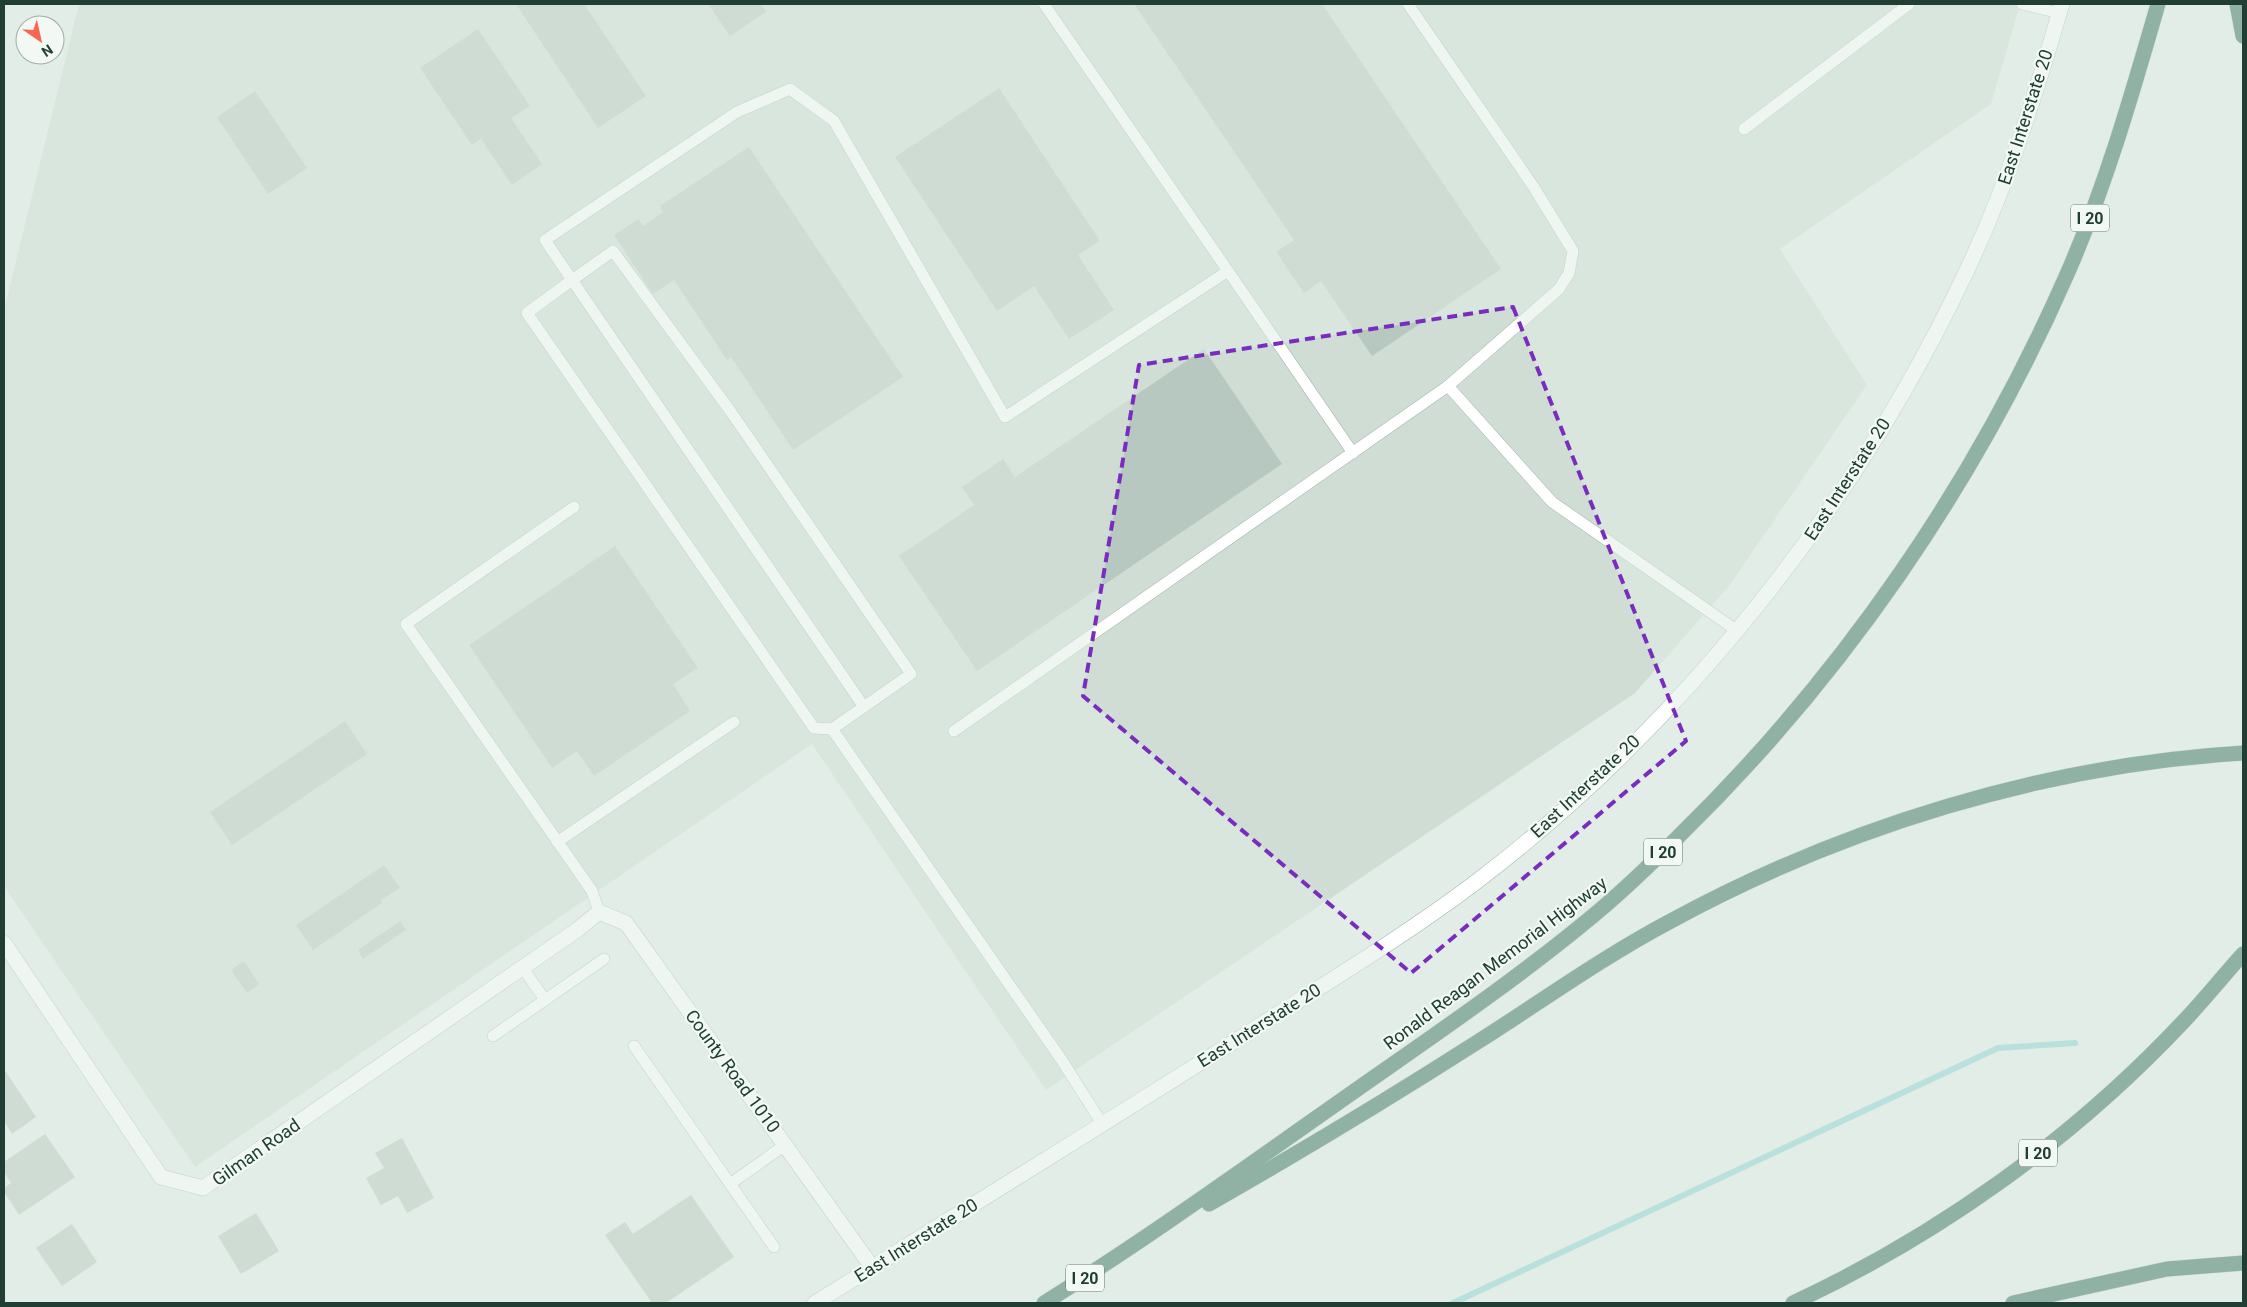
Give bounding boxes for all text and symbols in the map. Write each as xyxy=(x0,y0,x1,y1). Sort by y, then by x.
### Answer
north arrow xyxy=(15,15,65,65)
text: N xyxy=(39,41,56,60)
street label: East Interstate 20 xyxy=(1993,47,2057,187)
road number: I 20 xyxy=(2071,204,2109,232)
street label: East Interstate 20 xyxy=(1800,414,1894,544)
street label: East Interstate 20 xyxy=(1526,730,1644,842)
road number: I 20 xyxy=(1644,839,1682,866)
street label: Ronald Reagan Memorial Highway xyxy=(1379,872,1611,1054)
street label: East Interstate 20 xyxy=(1194,979,1324,1071)
street label: County Road 1010 xyxy=(681,1005,785,1137)
street label: Gilman Road xyxy=(208,1114,304,1190)
road number: I 20 xyxy=(2019,1140,2057,1166)
street label: East Interstate 20 xyxy=(851,1194,981,1286)
road number: I 20 xyxy=(1066,1264,1104,1292)

